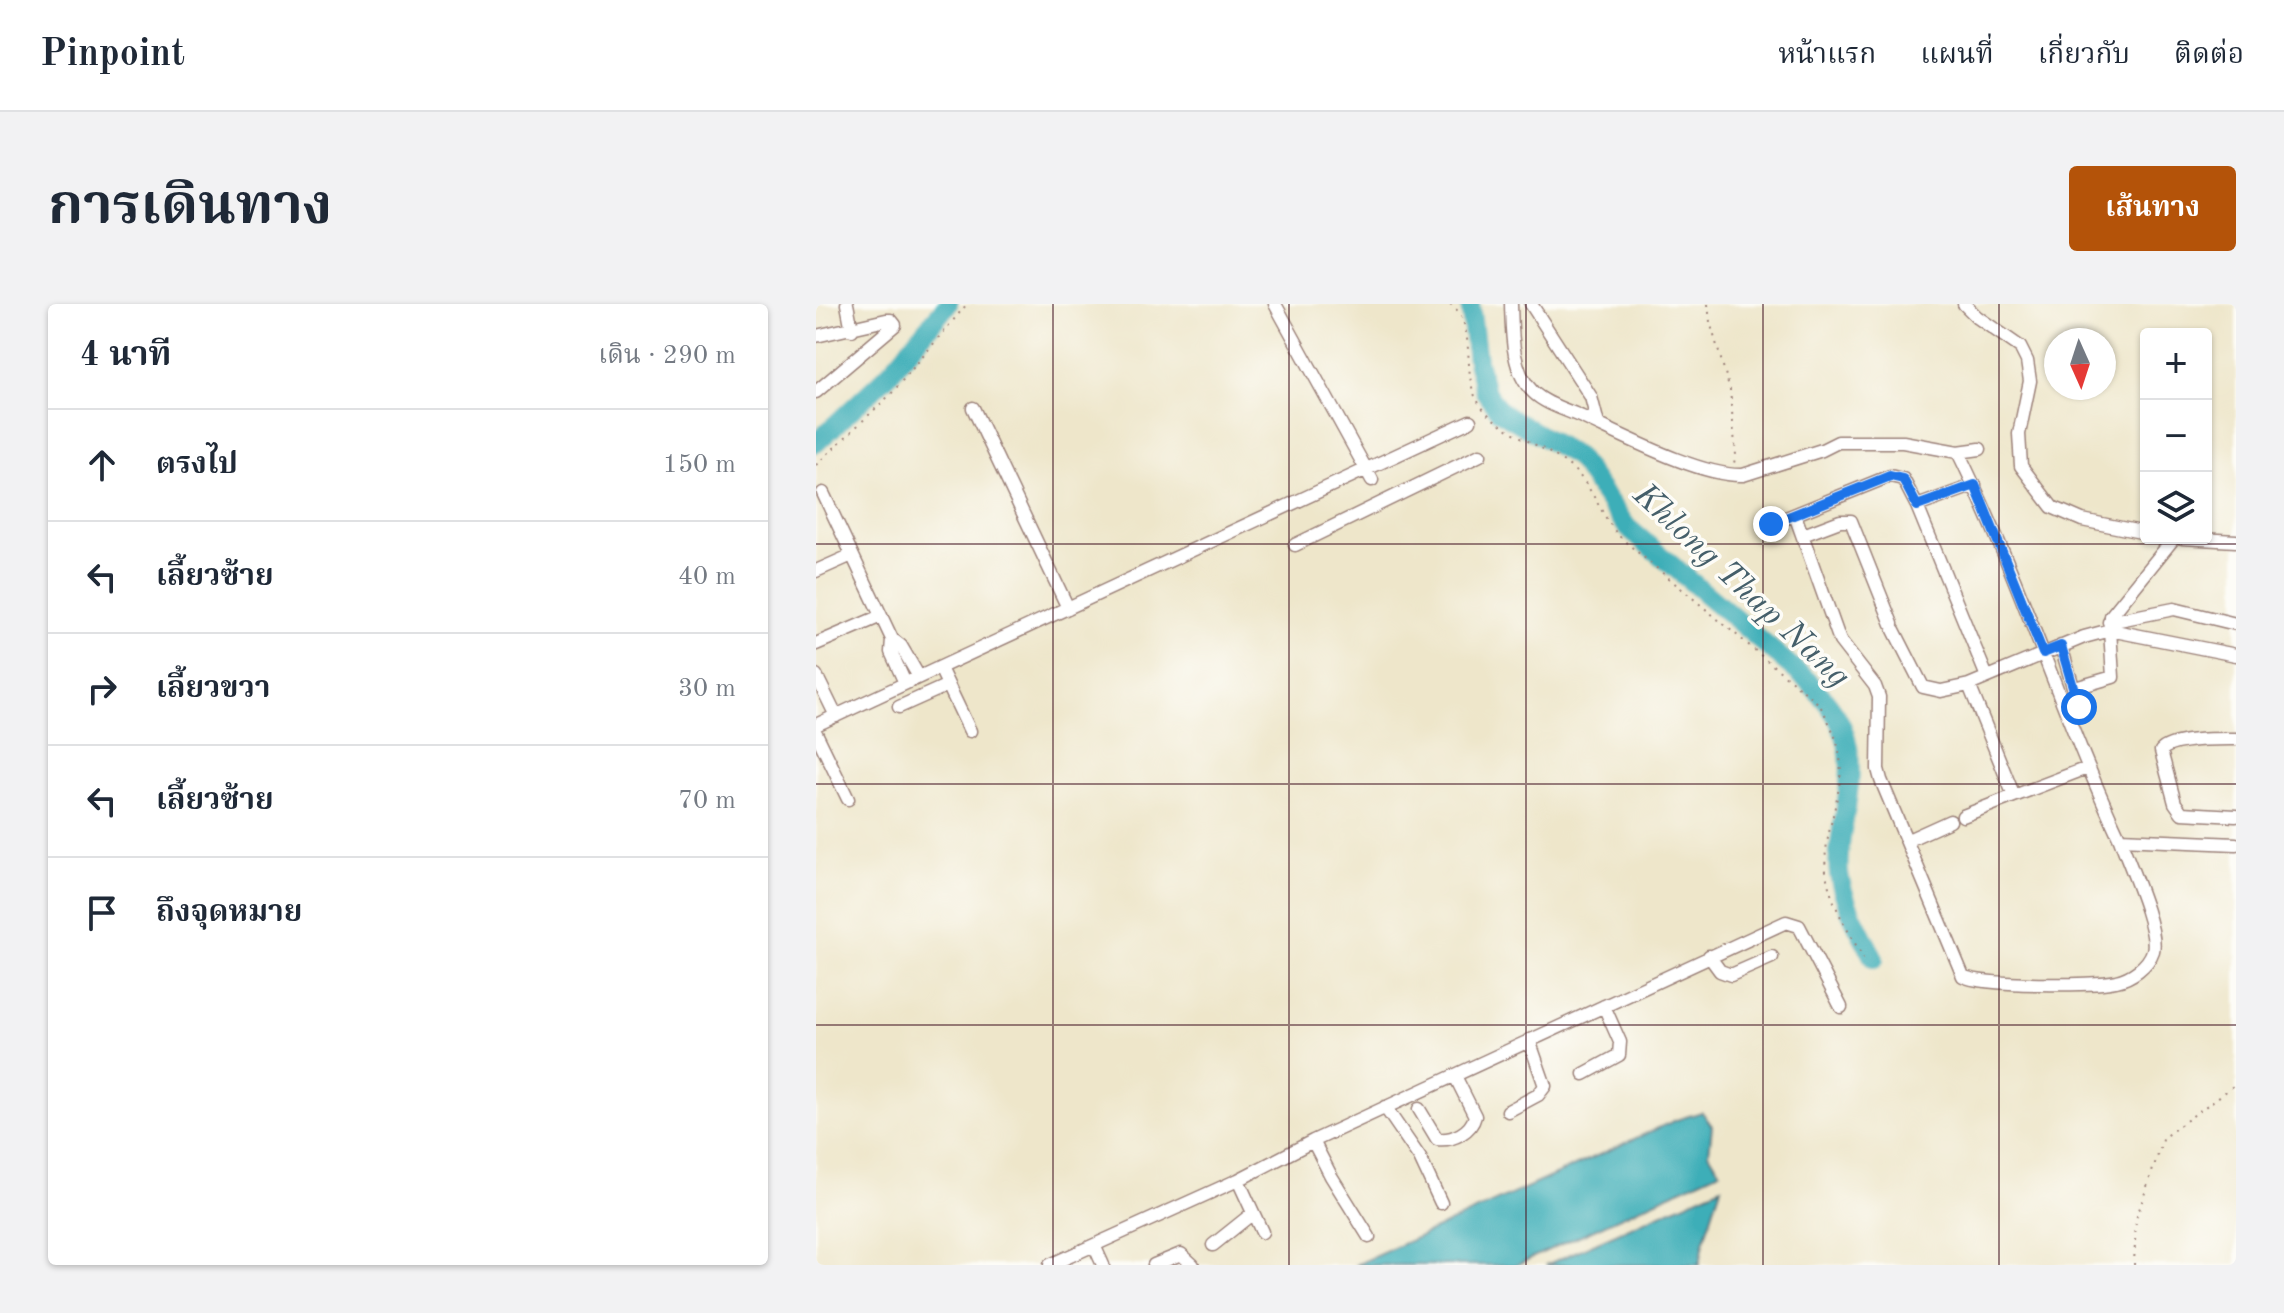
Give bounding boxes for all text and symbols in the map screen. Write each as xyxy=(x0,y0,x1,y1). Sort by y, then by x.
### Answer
text: Pinpoint xyxy=(40,36,185,74)
text: หน้าแรก xyxy=(1778,42,1876,70)
text: แผนที่ xyxy=(1920,42,1994,70)
text: เกี่ยวกับ xyxy=(2038,42,2130,70)
text: ติดต่อ xyxy=(2174,42,2244,70)
button: เส้นทาง xyxy=(2069,166,2236,251)
text: การเดินทาง xyxy=(48,180,332,236)
north arrow xyxy=(2044,328,2116,400)
map controls xyxy=(2140,328,2212,544)
button: + xyxy=(2140,328,2212,400)
text: 4 นาที xyxy=(80,339,171,373)
text: เดิน · 290 m xyxy=(598,343,736,369)
button: − xyxy=(2140,400,2212,472)
icon: ahead xyxy=(80,443,124,487)
text: ตรงไป xyxy=(156,450,238,480)
text: 150 m xyxy=(663,452,736,478)
button: layers xyxy=(2140,472,2212,544)
water label: Khlong Thap Nang xyxy=(1626,477,1856,695)
route end xyxy=(1753,506,1789,542)
icon: left xyxy=(80,555,124,599)
text: เลี้ยวซ้าย xyxy=(156,562,274,592)
text: 40 m xyxy=(678,564,736,590)
icon: right xyxy=(80,667,124,711)
text: เลี้ยวขวา xyxy=(156,674,270,704)
text: 30 m xyxy=(678,676,736,702)
route start xyxy=(2061,689,2097,725)
icon: left xyxy=(80,779,124,823)
text: เลี้ยวซ้าย xyxy=(156,786,274,816)
text: 70 m xyxy=(678,788,736,814)
icon: arrive xyxy=(80,891,124,935)
text: ถึงจุดหมาย xyxy=(156,898,302,928)

